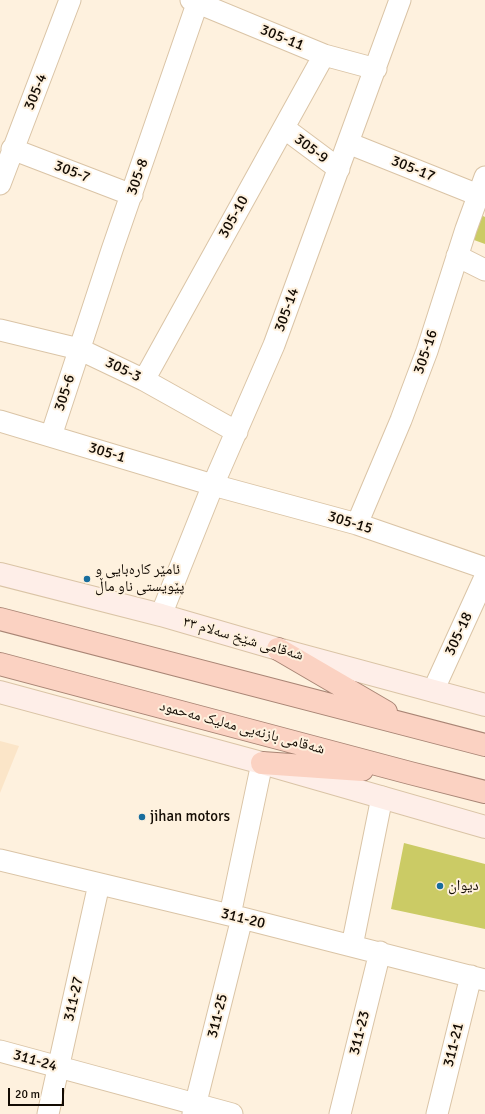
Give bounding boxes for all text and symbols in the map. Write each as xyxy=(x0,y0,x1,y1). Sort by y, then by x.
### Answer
street label: 305-11 xyxy=(257,21,307,55)
street label: 305-4 xyxy=(21,71,51,113)
street label: 305-9 xyxy=(291,130,331,168)
street label: 305-17 xyxy=(388,152,438,186)
street label: 305-8 xyxy=(123,156,153,198)
street label: 305-7 xyxy=(51,157,93,187)
street label: 305-10 xyxy=(215,193,253,241)
street label: 305-14 xyxy=(271,285,303,335)
street label: 305-16 xyxy=(410,327,442,377)
street label: 305-3 xyxy=(102,354,144,386)
street label: 305-6 xyxy=(51,372,79,414)
street label: 305-1 xyxy=(86,439,128,467)
street label: 305-15 xyxy=(325,508,375,538)
place label: ئامێر کارەبایی و پێویستی ناو ماڵ xyxy=(95,561,184,596)
marker: ئامێر کارەبایی و پێویستی ناو ماڵ xyxy=(82,574,92,584)
street label: 305-18 xyxy=(441,609,477,659)
street label: شەقامی شێخ سەلام ٣٣ xyxy=(181,613,305,665)
street label: شەقامی بازنەیی مەلیک مەحمود xyxy=(157,697,327,759)
place label: jihan motors xyxy=(150,808,230,826)
marker: jihan motors xyxy=(137,812,147,822)
place label: دیوان xyxy=(448,877,479,895)
marker: دیوان xyxy=(435,881,445,891)
street label: 311-20 xyxy=(219,905,267,933)
street label: 311-27 xyxy=(60,975,88,1023)
street label: 311-25 xyxy=(204,992,232,1040)
street label: 311-23 xyxy=(346,1009,374,1057)
street label: 311-21 xyxy=(440,1021,468,1069)
street label: 311-24 xyxy=(11,1046,59,1076)
scale bar xyxy=(10,1080,66,1106)
text: 20 m xyxy=(15,1087,40,1102)

